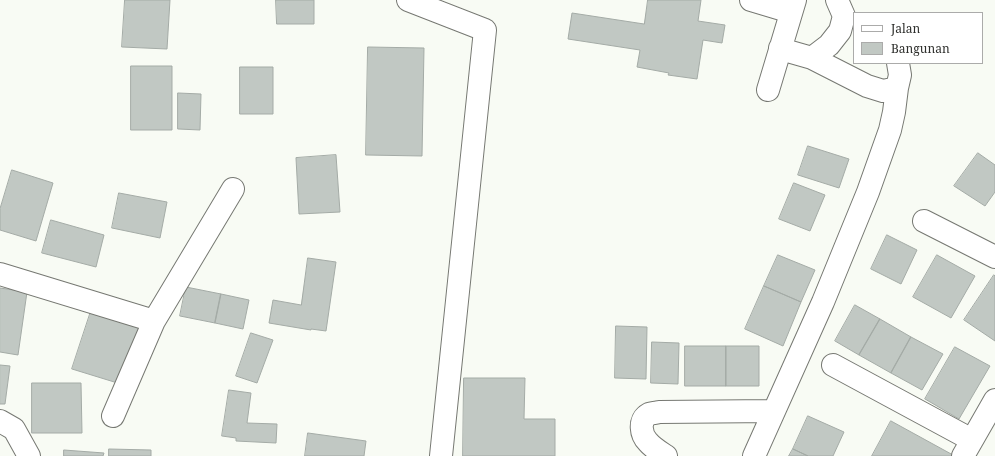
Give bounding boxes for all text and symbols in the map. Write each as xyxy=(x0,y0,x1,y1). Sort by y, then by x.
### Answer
legend xyxy=(853,12,983,64)
text: Jalan xyxy=(891,20,920,37)
text: Bangunan xyxy=(891,40,950,57)

